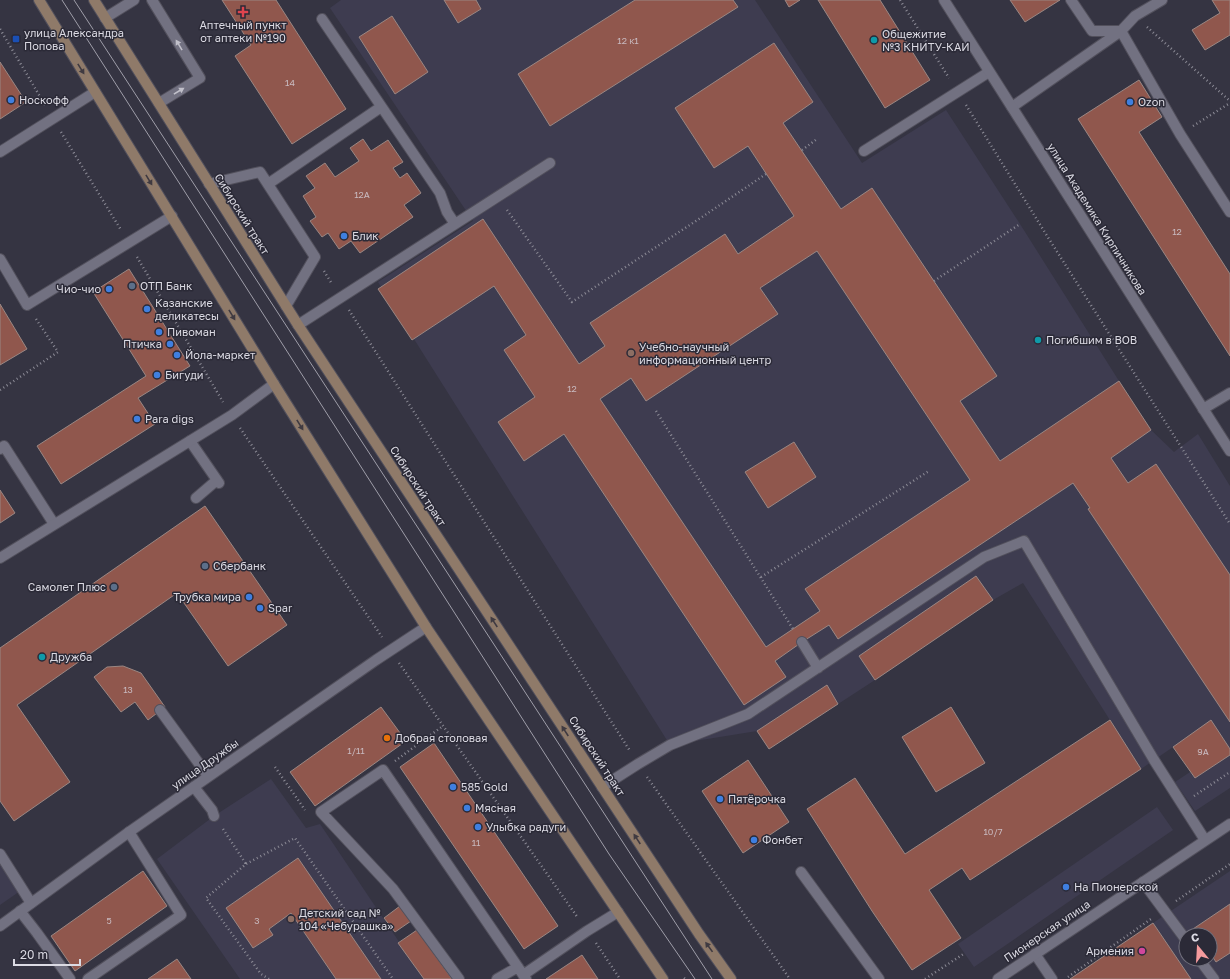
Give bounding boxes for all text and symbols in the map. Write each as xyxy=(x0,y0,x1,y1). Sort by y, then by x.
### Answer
marker: Аптечный пункт от аптеки №190 xyxy=(238,7,248,17)
place label: Аптечный пункт от аптеки №190 xyxy=(199,18,287,44)
place label: улица Александра Попова xyxy=(24,26,124,52)
place label: Общежитие №3 КНИТУ-КАИ xyxy=(882,27,970,53)
marker: улица Александра Попова xyxy=(11,34,21,44)
house number: 12 к1 xyxy=(617,35,639,46)
marker: Общежитие №3 КНИТУ-КАИ xyxy=(869,35,879,45)
one-way arrow xyxy=(176,39,183,51)
one-way arrow xyxy=(78,63,85,75)
house number: 14 xyxy=(285,77,295,88)
one-way arrow xyxy=(173,87,185,94)
place label: Носкофф xyxy=(19,93,69,106)
marker: Носкофф xyxy=(6,95,16,105)
place label: Ozon xyxy=(1138,95,1165,108)
marker: Ozon xyxy=(1125,97,1135,107)
street label: улица Академика Кирпичникова xyxy=(1045,140,1150,297)
street label: Сибирский тракт xyxy=(212,171,273,257)
one-way arrow xyxy=(146,174,153,186)
house number: 12А xyxy=(354,189,370,200)
house number: 12 xyxy=(1172,226,1182,237)
place label: Блик xyxy=(352,229,379,242)
marker: Блик xyxy=(339,231,349,241)
place label: ОТП Банк xyxy=(140,279,193,292)
marker: ОТП Банк xyxy=(127,281,137,291)
place label: Чио-чио xyxy=(57,282,101,295)
marker: Чио-чио xyxy=(104,284,114,294)
place label: Казанские деликатесы xyxy=(155,296,219,322)
marker: Казанские деликатесы xyxy=(142,304,152,314)
one-way arrow xyxy=(228,309,235,321)
place label: Пивоман xyxy=(167,325,216,338)
marker: Пивоман xyxy=(154,327,164,337)
place label: Погибшим в ВОВ xyxy=(1046,333,1137,346)
marker: Погибшим в ВОВ xyxy=(1033,335,1043,345)
place label: Птичка xyxy=(123,337,162,350)
marker: Птичка xyxy=(165,339,175,349)
place label: Учебно-научный информационный центр xyxy=(639,340,771,366)
place label: Йола-маркет xyxy=(185,348,256,361)
marker: Учебно-научный информационный центр xyxy=(626,348,636,358)
marker: Йола-маркет xyxy=(172,350,182,360)
place label: Бигуди xyxy=(165,368,204,381)
marker: Бигуди xyxy=(152,370,162,380)
house number: 12 xyxy=(567,383,577,394)
place label: Para digs xyxy=(145,412,194,425)
marker: Para digs xyxy=(132,414,142,424)
one-way arrow xyxy=(296,420,304,430)
street label: Сибирский тракт xyxy=(388,443,449,529)
place label: Сбербанк xyxy=(213,559,267,572)
marker: Сбербанк xyxy=(200,561,210,571)
place label: Самолет Плюс xyxy=(28,580,106,593)
marker: Самолет Плюс xyxy=(109,582,119,592)
place label: Трубка мира xyxy=(173,590,241,603)
marker: Трубка мира xyxy=(244,592,254,602)
place label: Spar xyxy=(268,601,293,614)
marker: Spar xyxy=(255,603,265,613)
one-way arrow xyxy=(490,617,498,627)
place label: Дружба xyxy=(50,650,92,663)
marker: Дружба xyxy=(37,652,47,662)
house number: 13 xyxy=(123,684,133,695)
street label: Сибирский тракт xyxy=(567,713,628,799)
one-way arrow xyxy=(561,725,569,736)
place label: Добрая столовая xyxy=(395,731,488,744)
marker: Добрая столовая xyxy=(382,733,392,743)
street label: улица Дружбы xyxy=(169,736,241,792)
house number: 1/11 xyxy=(347,745,365,756)
house number: 9А xyxy=(1197,746,1209,757)
place label: 585 Gold xyxy=(461,780,508,793)
marker: 585 Gold xyxy=(448,782,458,792)
place label: Пятёрочка xyxy=(728,792,786,805)
marker: Пятёрочка xyxy=(715,794,725,804)
place label: Мясная xyxy=(475,801,516,814)
marker: Мясная xyxy=(462,803,472,813)
place label: Улыбка радуги xyxy=(486,820,566,833)
marker: Улыбка радуги xyxy=(473,822,483,832)
house number: 10/7 xyxy=(983,826,1003,837)
place label: Фонбет xyxy=(762,833,804,846)
one-way arrow xyxy=(633,834,641,844)
marker: Фонбет xyxy=(749,835,759,845)
house number: 11 xyxy=(472,837,481,848)
place label: На Пионерской xyxy=(1074,880,1158,893)
marker: На Пионерской xyxy=(1061,882,1071,892)
street label: Пионерская улица xyxy=(1001,897,1092,964)
place label: Детский сад № 104 «Чебурашка» xyxy=(299,906,393,932)
marker: Детский сад № 104 «Чебурашка» xyxy=(286,914,296,924)
house number: 5 xyxy=(106,915,112,926)
house number: 3 xyxy=(254,915,260,926)
north arrow xyxy=(1178,927,1218,967)
text: С xyxy=(1189,930,1201,944)
scale bar xyxy=(14,941,80,967)
one-way arrow xyxy=(705,942,713,953)
place label: Армения xyxy=(1086,944,1134,957)
marker: Армения xyxy=(1137,946,1147,956)
text: 20 m xyxy=(20,947,48,962)

